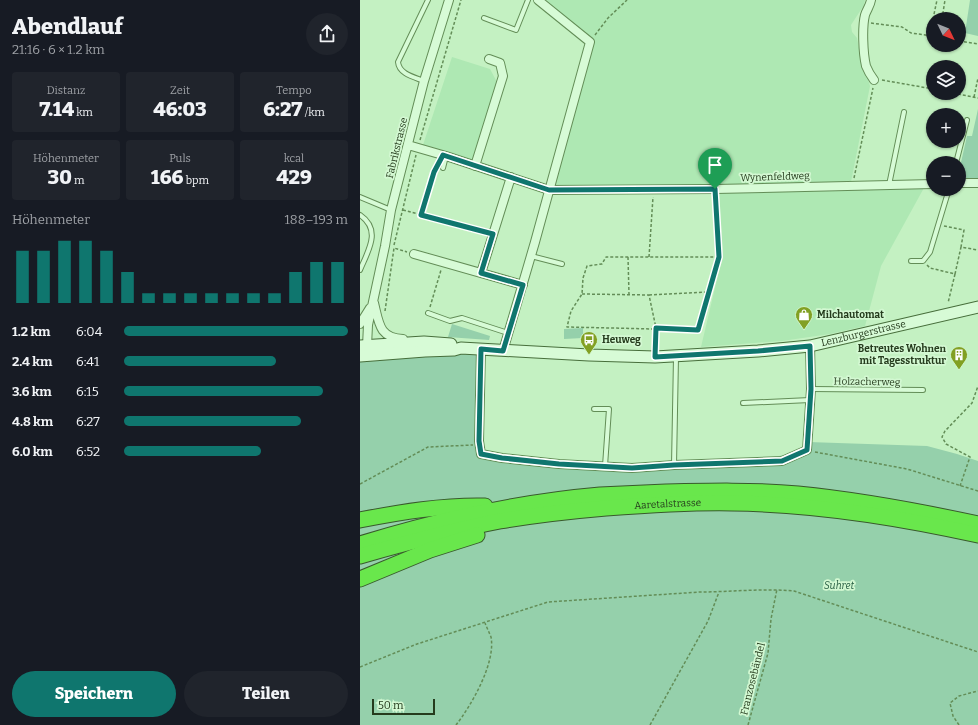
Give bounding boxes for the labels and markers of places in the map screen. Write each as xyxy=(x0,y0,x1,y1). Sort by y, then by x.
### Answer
pin xyxy=(698,148,732,189)
shop icon: Milchautomat xyxy=(794,305,814,330)
place label: Milchautomat xyxy=(817,309,884,321)
bus stop icon: Heuweg xyxy=(579,330,599,355)
place label: Heuweg xyxy=(602,334,641,346)
place label: Betreutes Wohnen mit Tagesstruktur xyxy=(858,343,947,367)
building icon: Betreutes Wohnen mit Tagesstruktur xyxy=(949,345,969,370)

